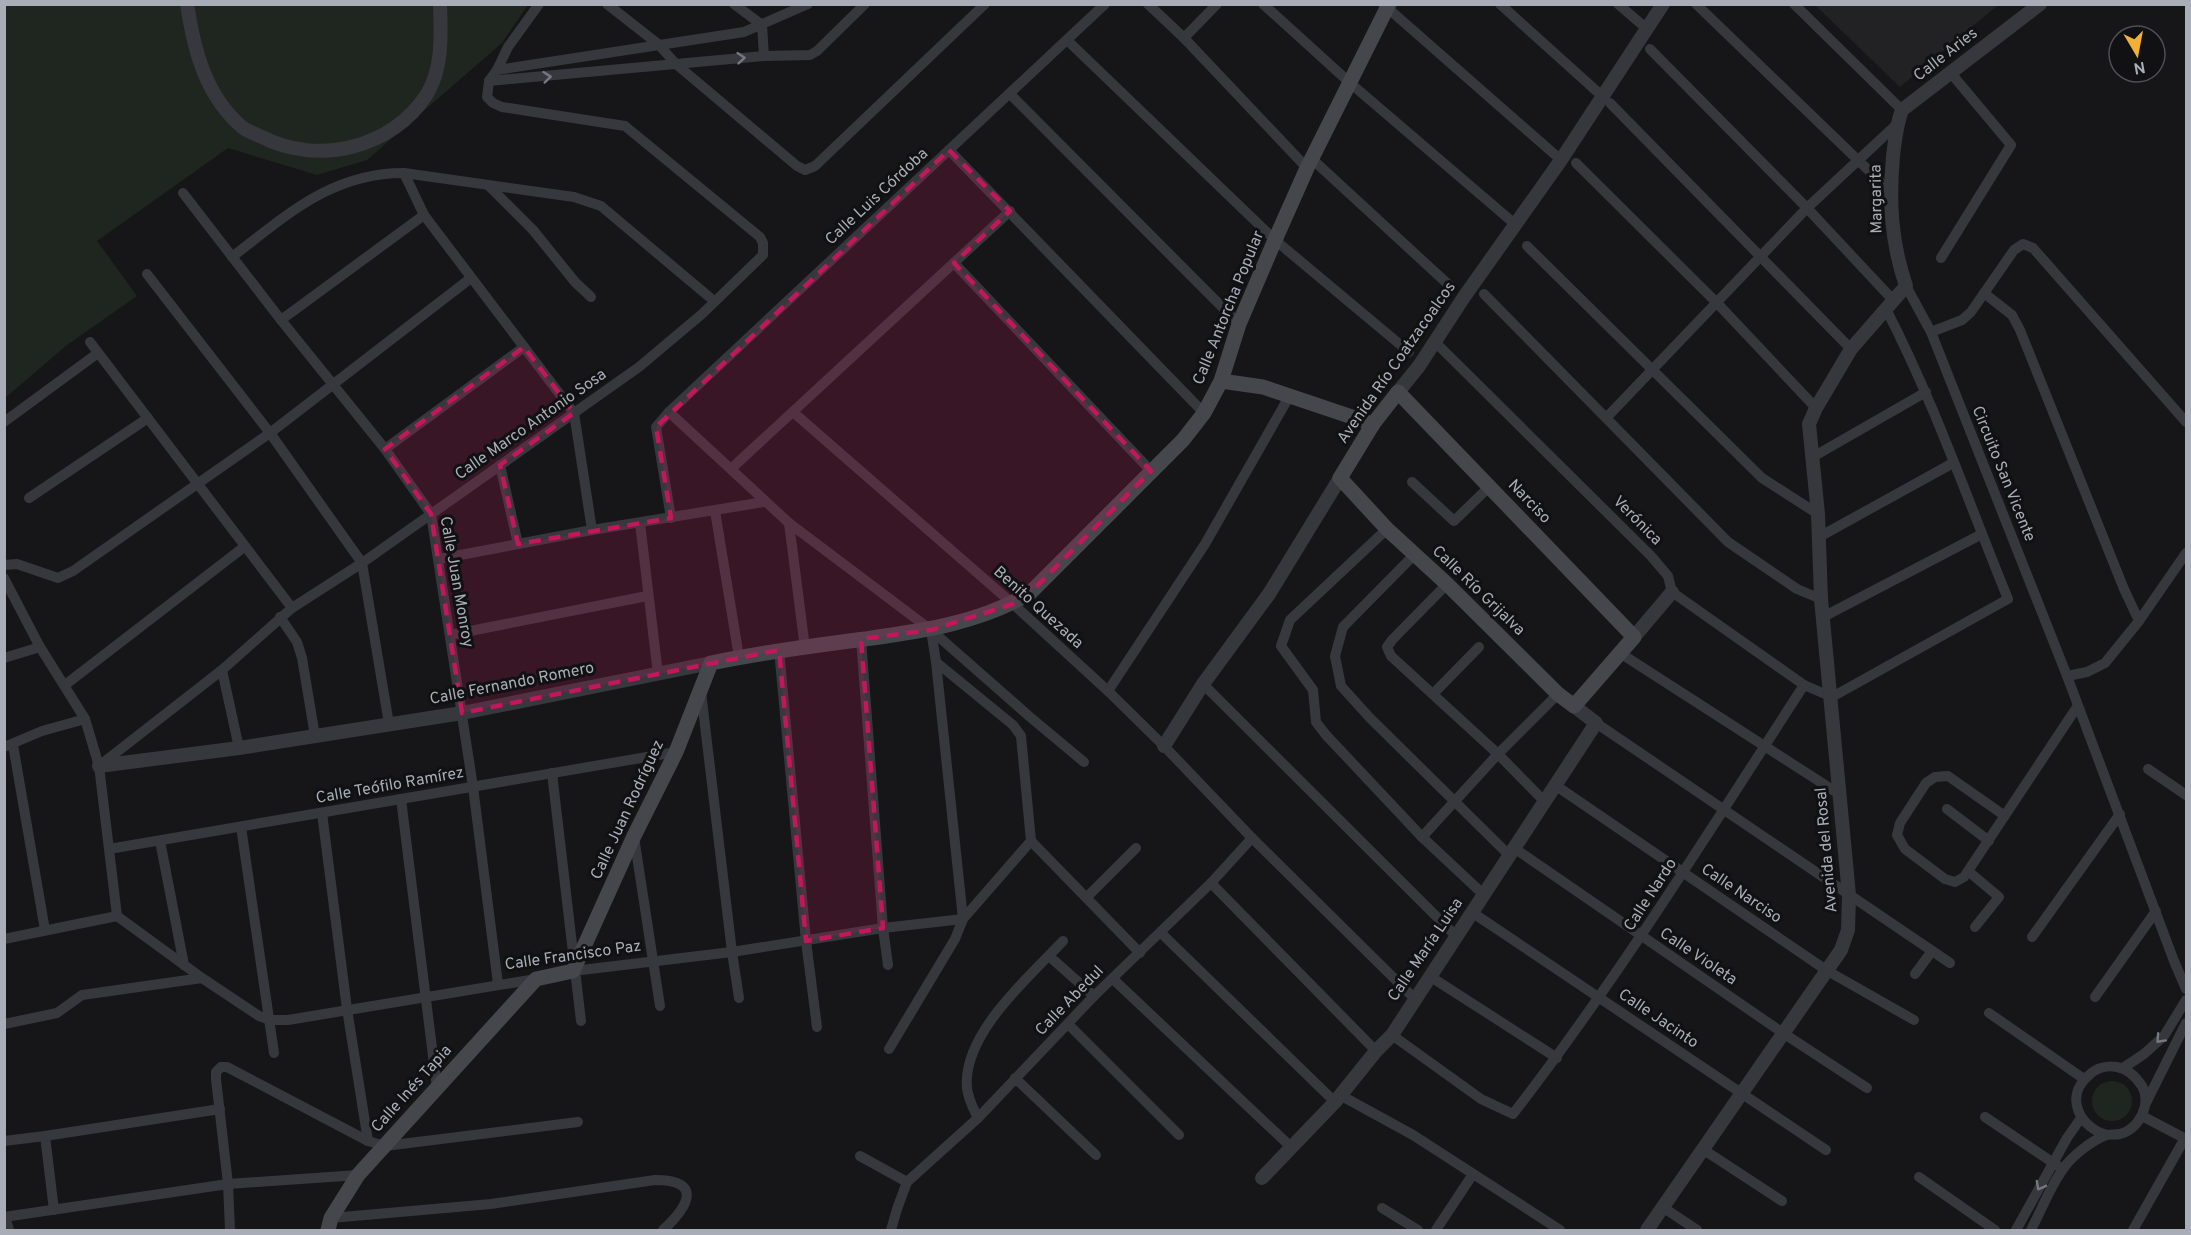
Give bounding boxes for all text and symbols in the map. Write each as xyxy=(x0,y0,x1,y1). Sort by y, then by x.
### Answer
street label: Calle Aries xyxy=(1910,24,1982,86)
north arrow xyxy=(2107,24,2167,84)
one-way arrow xyxy=(737,52,746,65)
text: N xyxy=(2132,56,2147,78)
one-way arrow xyxy=(543,71,552,84)
street label: Calle Luis Córdoba xyxy=(821,144,933,250)
street label: Margarita xyxy=(1866,164,1888,234)
street label: Calle Antorcha Popular xyxy=(1189,228,1269,388)
street label: Avenida Río Coatzacoalcos xyxy=(1333,278,1461,448)
street label: Calle Marco Antonio Sosa xyxy=(451,365,611,485)
street label: Circuito San Vicente xyxy=(1967,403,2039,545)
street label: Narciso xyxy=(1503,476,1555,528)
street label: Verónica xyxy=(1608,492,1666,550)
street label: Calle Juan Monroy xyxy=(435,515,477,649)
street label: Calle Río Grijalva xyxy=(1427,542,1529,640)
street label: Benito Quezada xyxy=(989,562,1087,654)
street label: Calle Fernando Romero xyxy=(428,658,596,710)
street label: Calle Juan Rodríguez xyxy=(587,737,669,883)
street label: Calle Teófilo Ramírez xyxy=(314,763,466,809)
street label: Avenida del Rosal xyxy=(1812,787,1842,913)
street label: Calle Nardo xyxy=(1620,855,1682,935)
street label: Calle Narciso xyxy=(1697,860,1785,928)
street label: Calle María Luisa xyxy=(1384,894,1468,1006)
street label: Calle Violeta xyxy=(1655,924,1741,990)
street label: Calle Francisco Paz xyxy=(503,937,643,975)
street label: Calle Abedul xyxy=(1032,962,1108,1040)
street label: Calle Jacinto xyxy=(1614,985,1702,1053)
one-way arrow xyxy=(2156,1032,2167,1043)
street label: Calle Inés Tapia xyxy=(367,1041,457,1137)
one-way arrow xyxy=(2036,1180,2047,1190)

